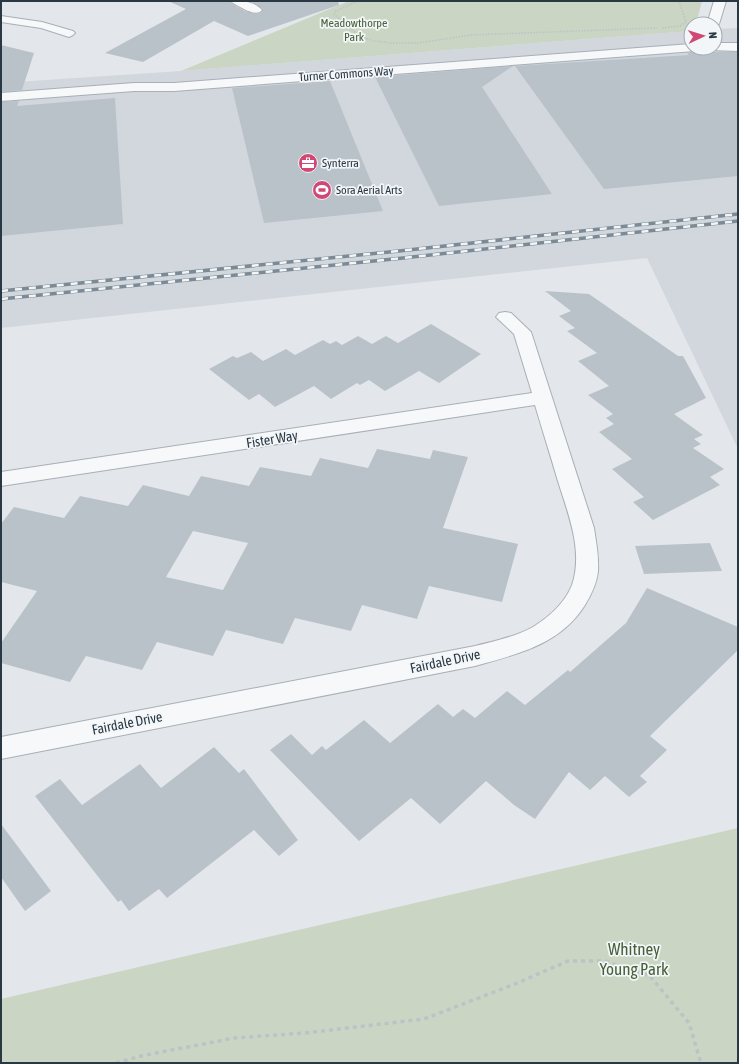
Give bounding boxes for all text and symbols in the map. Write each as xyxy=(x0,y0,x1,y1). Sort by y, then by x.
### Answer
park label: Meadowthorpe Park xyxy=(320,16,388,44)
north arrow xyxy=(683,16,723,56)
text: N xyxy=(707,32,719,39)
street label: Turner Commons Way xyxy=(298,64,394,84)
office icon: Synterra xyxy=(297,152,319,174)
place label: Synterra xyxy=(322,156,359,170)
sports icon: Sora Aerial Arts xyxy=(311,179,333,201)
place label: Sora Aerial Arts xyxy=(336,183,402,197)
street label: Fister Way xyxy=(245,427,299,451)
street label: Fairdale Drive xyxy=(408,646,482,676)
street label: Fairdale Drive xyxy=(90,708,164,738)
park label: Whitney Young Park xyxy=(599,939,669,979)

